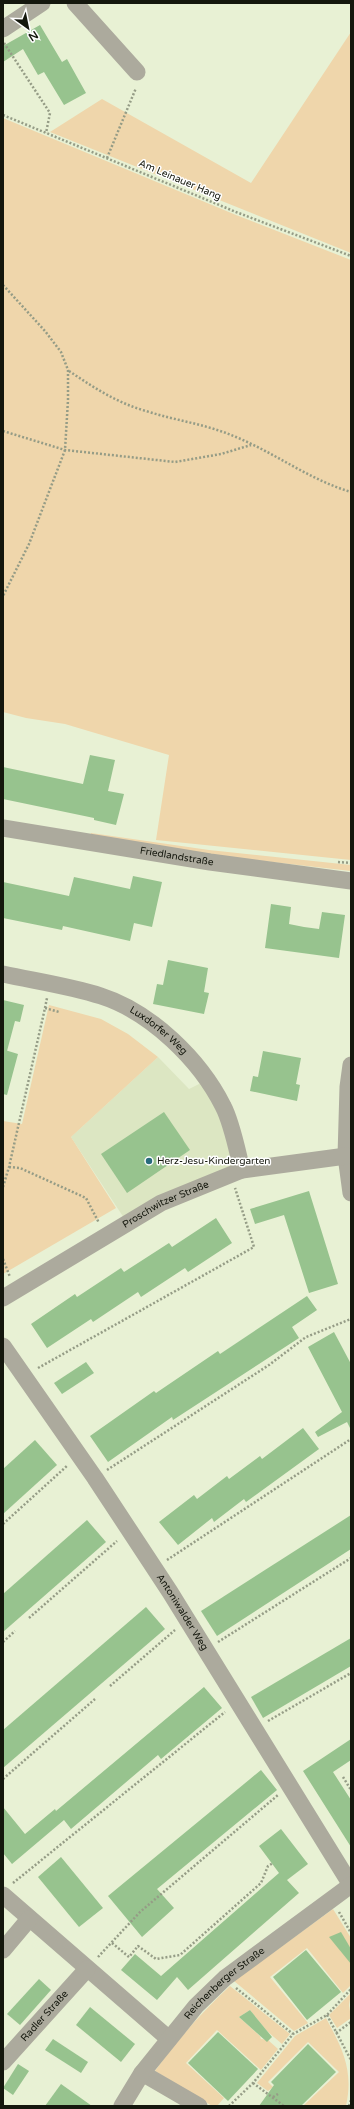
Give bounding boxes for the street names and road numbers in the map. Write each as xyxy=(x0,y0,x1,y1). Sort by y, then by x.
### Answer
street label: Am Leinauer Hang xyxy=(137,157,223,203)
street label: Friedlandstraße xyxy=(139,845,215,868)
street label: Luxdorfer Weg xyxy=(127,1004,190,1057)
street label: Proschwitzer Straße xyxy=(120,1178,211,1231)
street label: Antoniwalder Weg xyxy=(154,1572,211,1653)
street label: Reichenberger Straße xyxy=(182,1945,267,2022)
street label: Radler Straße xyxy=(18,1988,71,2044)

